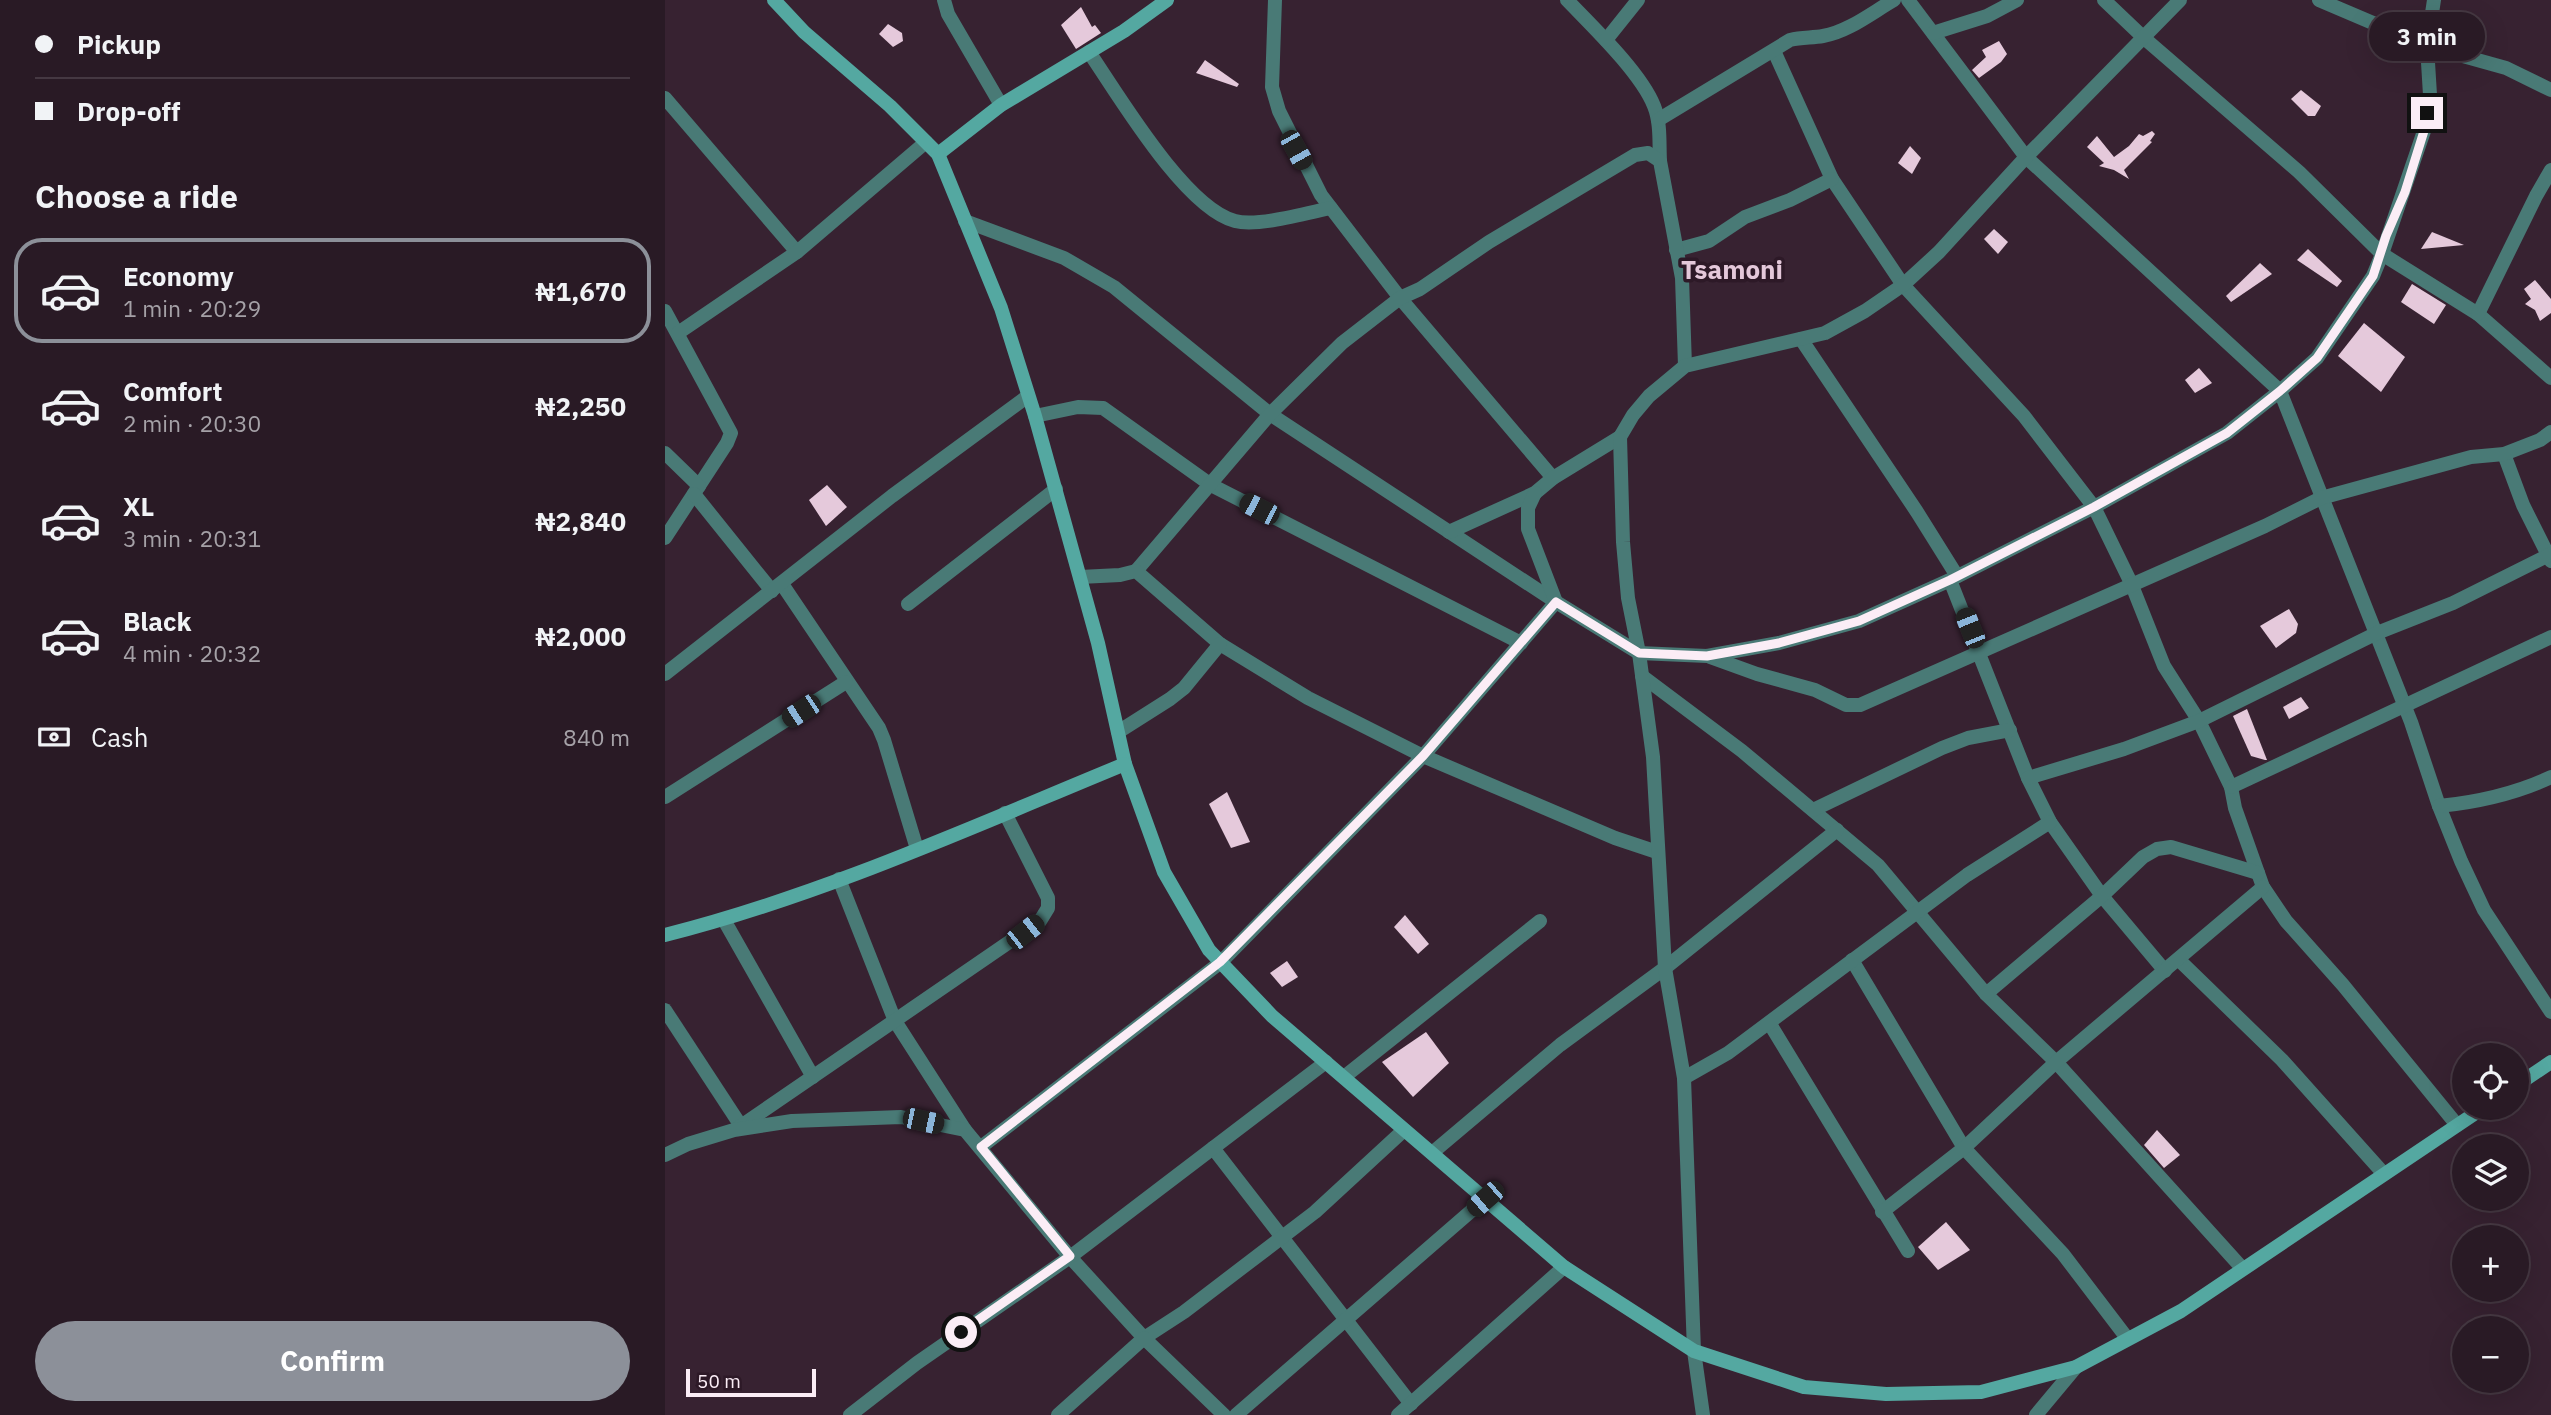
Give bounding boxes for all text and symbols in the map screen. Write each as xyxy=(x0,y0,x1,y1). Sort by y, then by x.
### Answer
callout: 3 min xyxy=(2369,11,2485,60)
text: 3 min xyxy=(2397,21,2457,51)
text: Pickup xyxy=(77,27,161,61)
text: Drop-off xyxy=(77,94,180,128)
route end xyxy=(2411,97,2443,129)
car xyxy=(1277,127,1316,173)
text: Choose a ride xyxy=(35,175,238,217)
district label: Tsamoni xyxy=(1681,252,1783,286)
icon: car xyxy=(39,259,102,322)
text: Economy xyxy=(123,259,234,293)
text: ₦1,670 xyxy=(535,274,626,308)
text: 1 min · 20:29 xyxy=(123,293,261,323)
icon: car xyxy=(39,374,102,437)
text: Comfort xyxy=(123,374,222,408)
text: ₦2,250 xyxy=(535,389,626,423)
text: 2 min · 20:30 xyxy=(123,408,261,438)
icon: car xyxy=(39,489,102,552)
text: XL xyxy=(123,489,154,523)
car xyxy=(1236,490,1283,528)
text: ₦2,840 xyxy=(535,504,626,538)
text: 3 min · 20:31 xyxy=(123,523,261,553)
icon: car xyxy=(39,604,102,667)
text: Black xyxy=(123,604,191,638)
car xyxy=(1953,605,1988,651)
text: ₦2,000 xyxy=(535,619,626,653)
text: 4 min · 20:32 xyxy=(123,638,261,668)
car xyxy=(778,691,825,731)
icon: cash xyxy=(35,718,73,756)
text: Cash xyxy=(91,720,148,754)
text: 840 m xyxy=(563,722,630,752)
car xyxy=(1002,911,1049,953)
map controls xyxy=(2452,1043,2529,1393)
button: locate xyxy=(2452,1043,2529,1120)
car xyxy=(901,1106,946,1136)
button: layers xyxy=(2452,1134,2529,1211)
car xyxy=(1463,1177,1508,1221)
button: + xyxy=(2452,1225,2529,1302)
route start xyxy=(945,1316,977,1348)
button: − xyxy=(2452,1316,2529,1393)
button: Confirm xyxy=(35,1321,630,1401)
scale bar xyxy=(686,1366,815,1398)
text: 50 m xyxy=(697,1369,741,1393)

